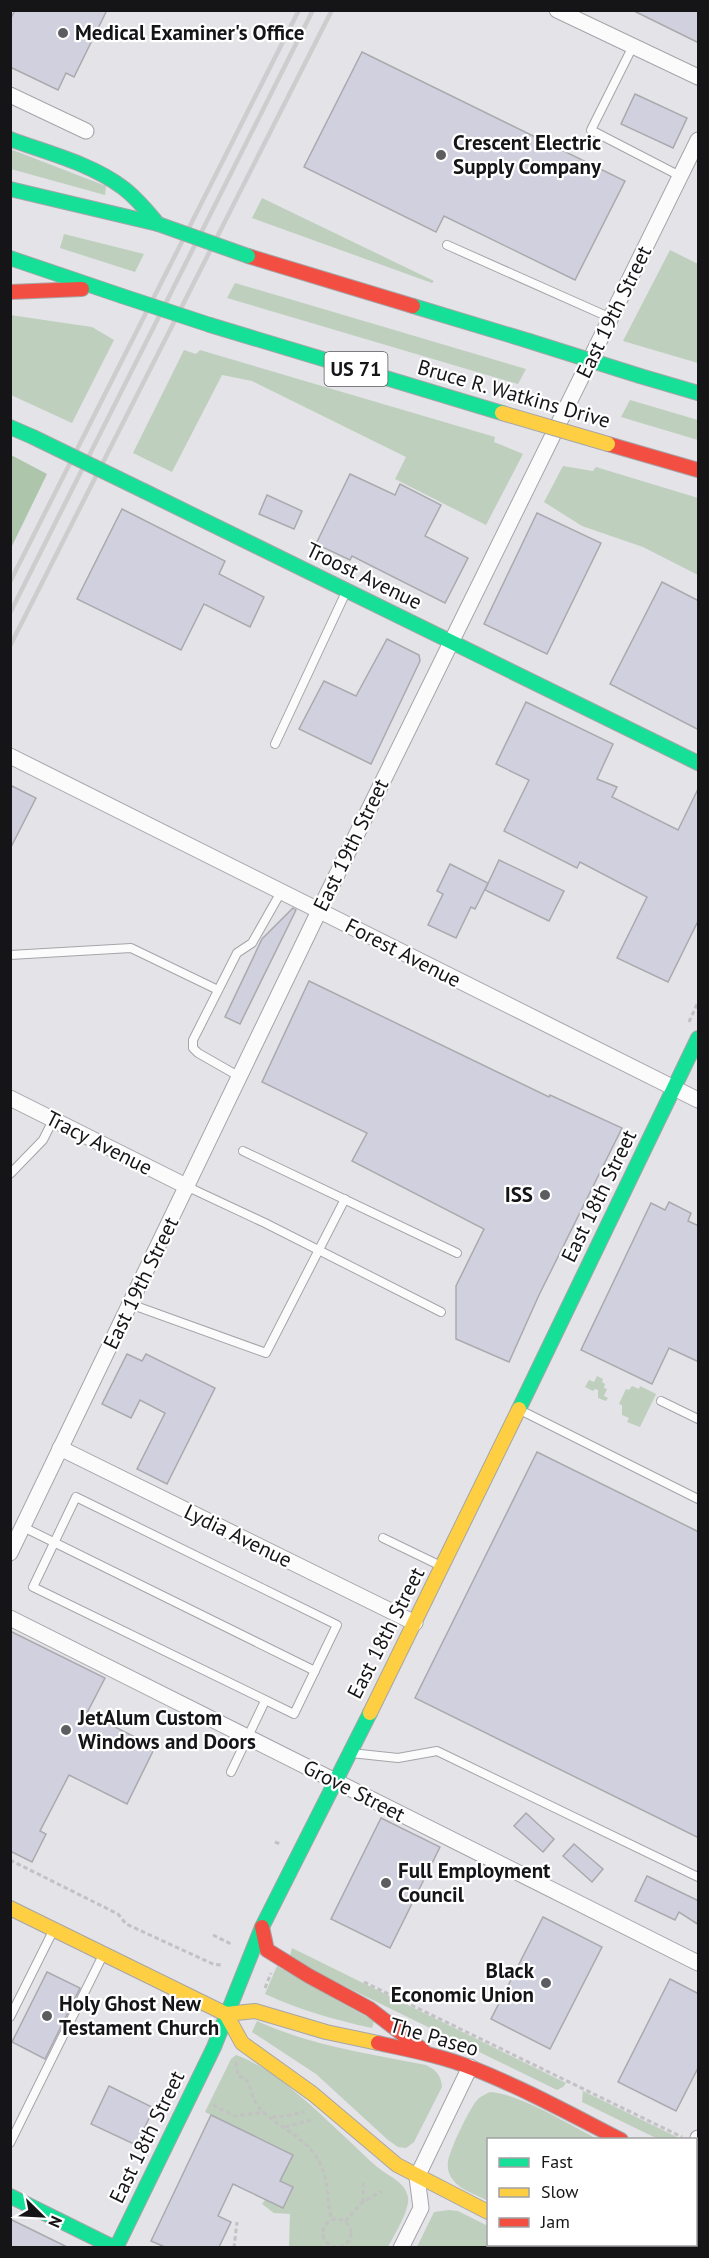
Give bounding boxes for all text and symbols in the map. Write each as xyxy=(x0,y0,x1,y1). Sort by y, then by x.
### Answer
place label: Medical Examiner's Office xyxy=(75,19,304,46)
marker: Medical Examiner's Office xyxy=(56,26,70,40)
place label: Crescent Electric Supply Company xyxy=(453,129,602,180)
marker: Crescent Electric Supply Company xyxy=(434,148,448,162)
street label: East 19th Street xyxy=(570,241,657,382)
road number: US 71 xyxy=(324,352,388,386)
street label: Bruce R. Watkins Drive xyxy=(415,353,614,434)
street label: Troost Avenue xyxy=(302,536,427,615)
street label: East 19th Street xyxy=(307,774,394,915)
street label: Forest Avenue xyxy=(341,912,466,993)
street label: Tracy Avenue xyxy=(42,1104,157,1181)
street label: East 18th Street xyxy=(555,1125,642,1266)
place label: ISS xyxy=(505,1181,533,1208)
marker: ISS xyxy=(538,1188,552,1202)
street label: East 19th Street xyxy=(97,1212,184,1353)
street label: Lydia Avenue xyxy=(180,1498,296,1573)
street label: East 18th Street xyxy=(341,1562,430,1703)
place label: JetAlum Custom Windows and Doors xyxy=(77,1704,256,1755)
marker: JetAlum Custom Windows and Doors xyxy=(59,1723,73,1737)
street label: Grove Street xyxy=(299,1753,410,1828)
place label: Full Employment Council xyxy=(398,1857,551,1908)
marker: Full Employment Council xyxy=(379,1876,393,1890)
place label: Black Economic Union xyxy=(391,1957,535,2008)
marker: Black Economic Union xyxy=(539,1976,553,1990)
place label: Holy Ghost New Testament Church xyxy=(59,1990,219,2041)
marker: Holy Ghost New Testament Church xyxy=(40,2009,54,2023)
street label: The Paseo xyxy=(386,2011,482,2062)
street label: East 18th Street xyxy=(103,2066,190,2207)
legend xyxy=(487,2138,697,2246)
text: Fast xyxy=(541,2150,573,2173)
text: Slow xyxy=(541,2180,579,2203)
north arrow xyxy=(12,2186,72,2246)
text: Jam xyxy=(540,2210,570,2233)
text: N xyxy=(44,2213,67,2231)

